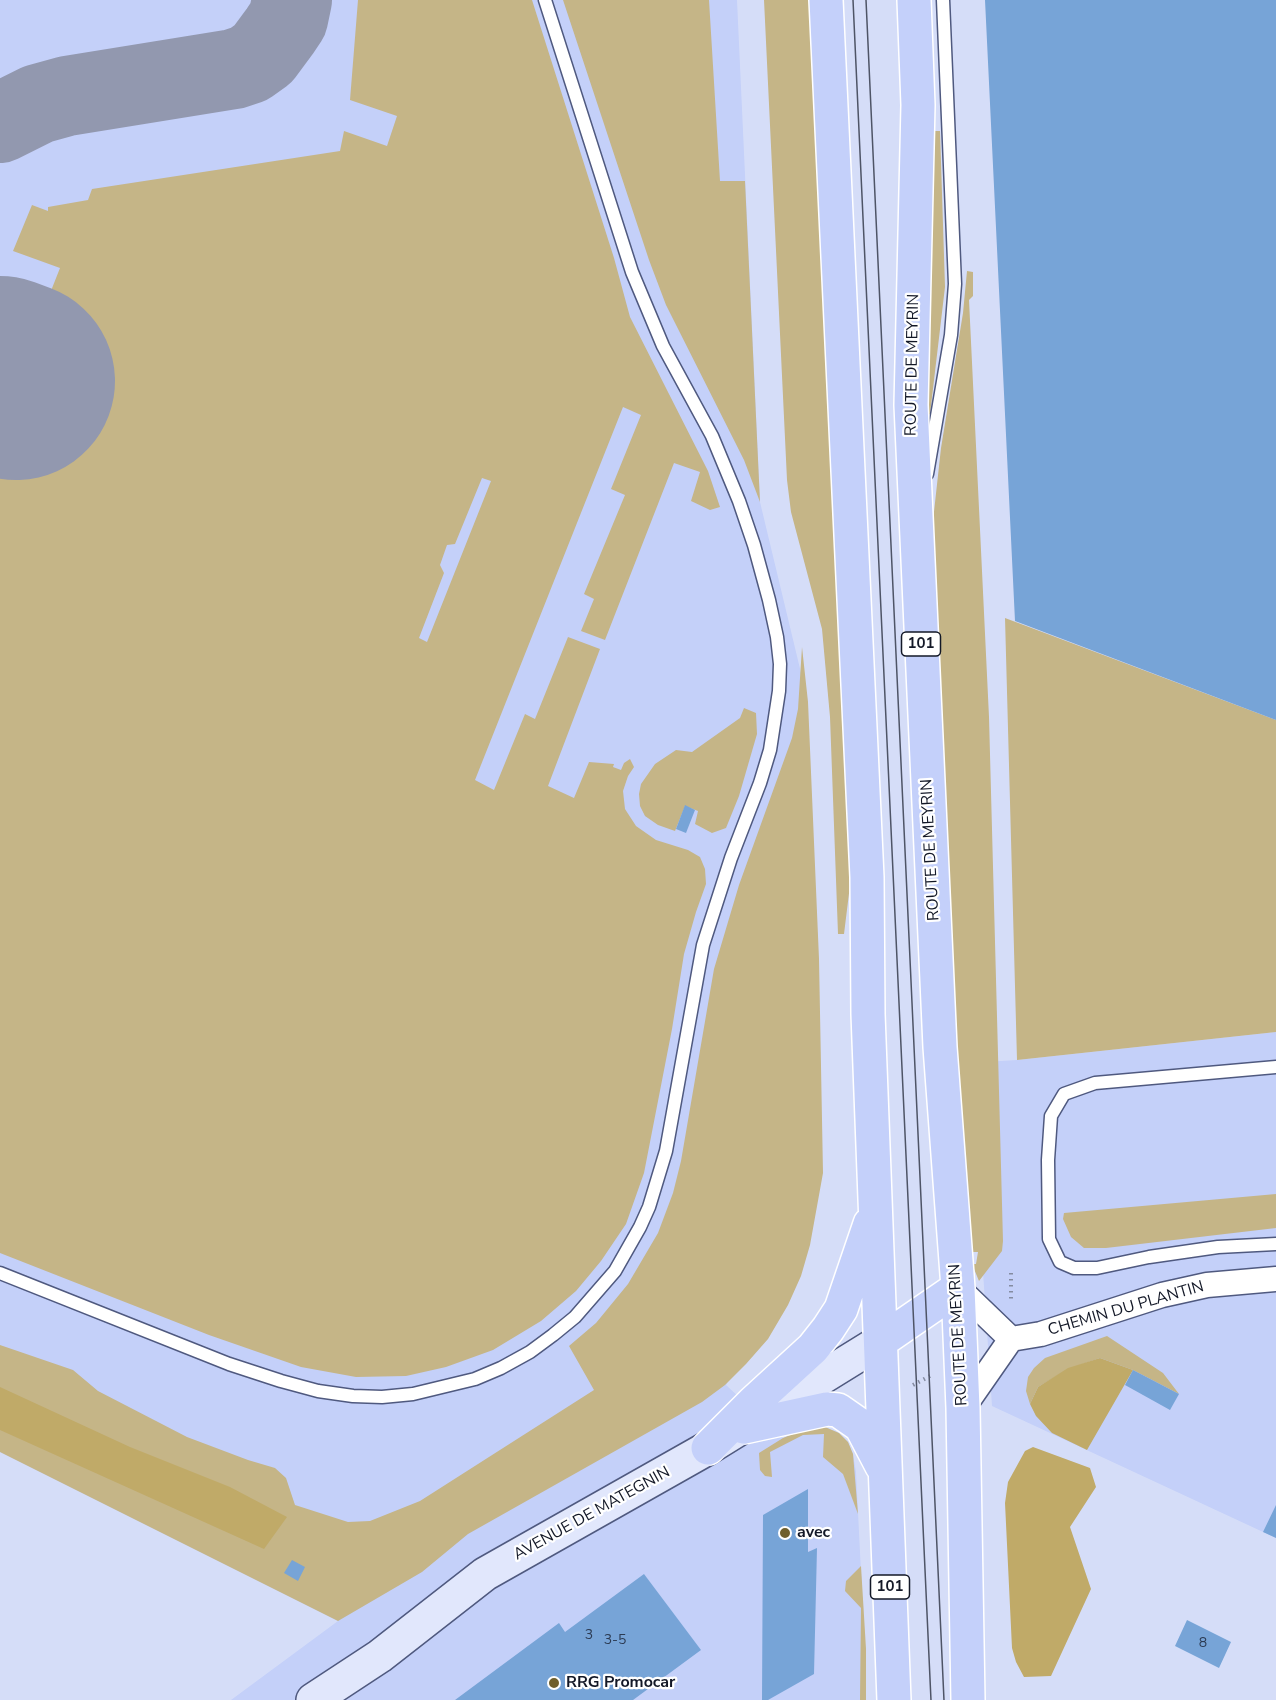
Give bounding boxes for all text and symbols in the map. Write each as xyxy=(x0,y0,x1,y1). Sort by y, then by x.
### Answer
street label: ROUTE DE MEYRIN xyxy=(902,294,924,436)
road number: 101 xyxy=(902,632,940,656)
street label: ROUTE DE MEYRIN xyxy=(918,778,944,922)
street label: ROUTE DE MEYRIN xyxy=(946,1263,972,1407)
street label: CHEMIN DU PLANTIN xyxy=(1046,1278,1206,1340)
street label: AVENUE DE MATEGNIN xyxy=(510,1463,674,1565)
place label: avec xyxy=(797,1523,830,1543)
marker: avec xyxy=(778,1526,792,1540)
road number: 101 xyxy=(870,1575,910,1599)
house number: 3 xyxy=(585,1628,593,1644)
house number: 3-5 xyxy=(604,1633,626,1649)
house number: 8 xyxy=(1199,1636,1207,1652)
place label: RRG Promocar xyxy=(566,1673,675,1693)
marker: RRG Promocar xyxy=(547,1676,561,1690)

